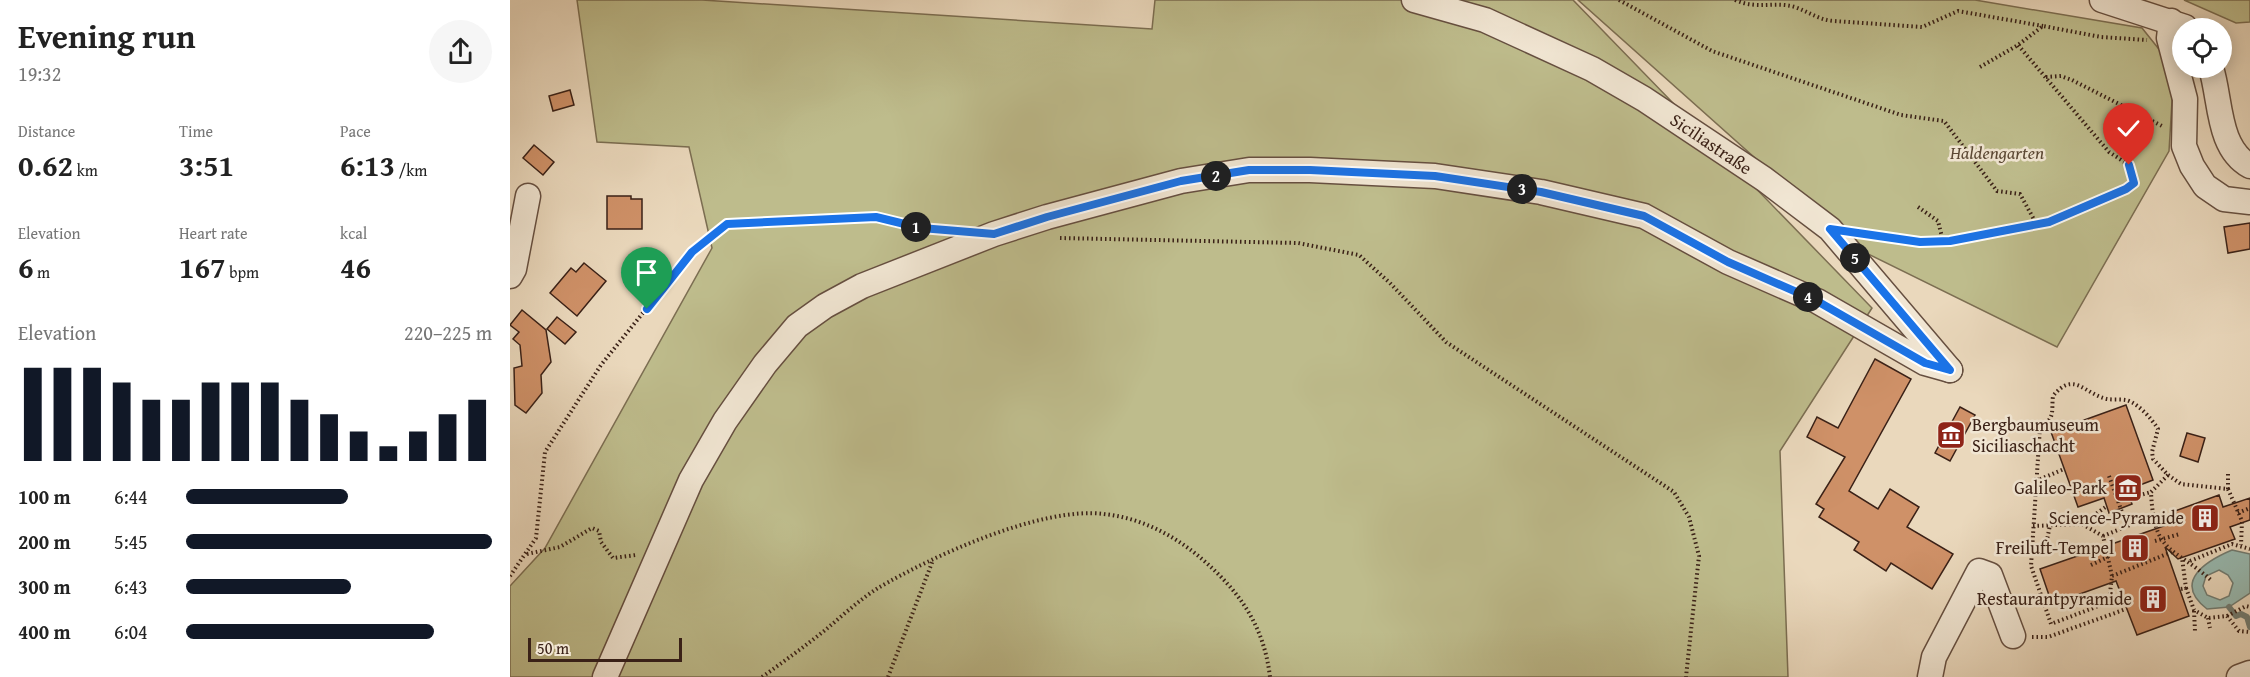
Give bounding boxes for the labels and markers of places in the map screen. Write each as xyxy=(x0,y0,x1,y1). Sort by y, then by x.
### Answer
pin xyxy=(2103,103,2154,165)
pin: 2 xyxy=(1201,161,1231,191)
pin: 3 xyxy=(1507,174,1537,204)
pin: 1 xyxy=(901,212,931,242)
pin: 5 xyxy=(1840,243,1870,273)
pin xyxy=(621,247,672,309)
pin: 4 xyxy=(1793,282,1823,312)
place label: Bergbaumuseum Siciliaschacht xyxy=(1972,411,2099,459)
museum icon: Bergbaumuseum Siciliaschacht xyxy=(1935,419,1967,451)
museum icon: Galileo-Park xyxy=(2112,472,2144,504)
place label: Galileo-Park xyxy=(2014,474,2108,501)
building icon: Science-Pyramide xyxy=(2189,502,2221,534)
place label: Science-Pyramide xyxy=(2049,504,2184,531)
building icon: Freiluft-Tempel xyxy=(2119,532,2151,564)
place label: Freiluft-Tempel xyxy=(1996,534,2114,561)
building icon: Restaurantpyramide xyxy=(2137,583,2169,615)
place label: Restaurantpyramide xyxy=(1977,585,2132,612)

